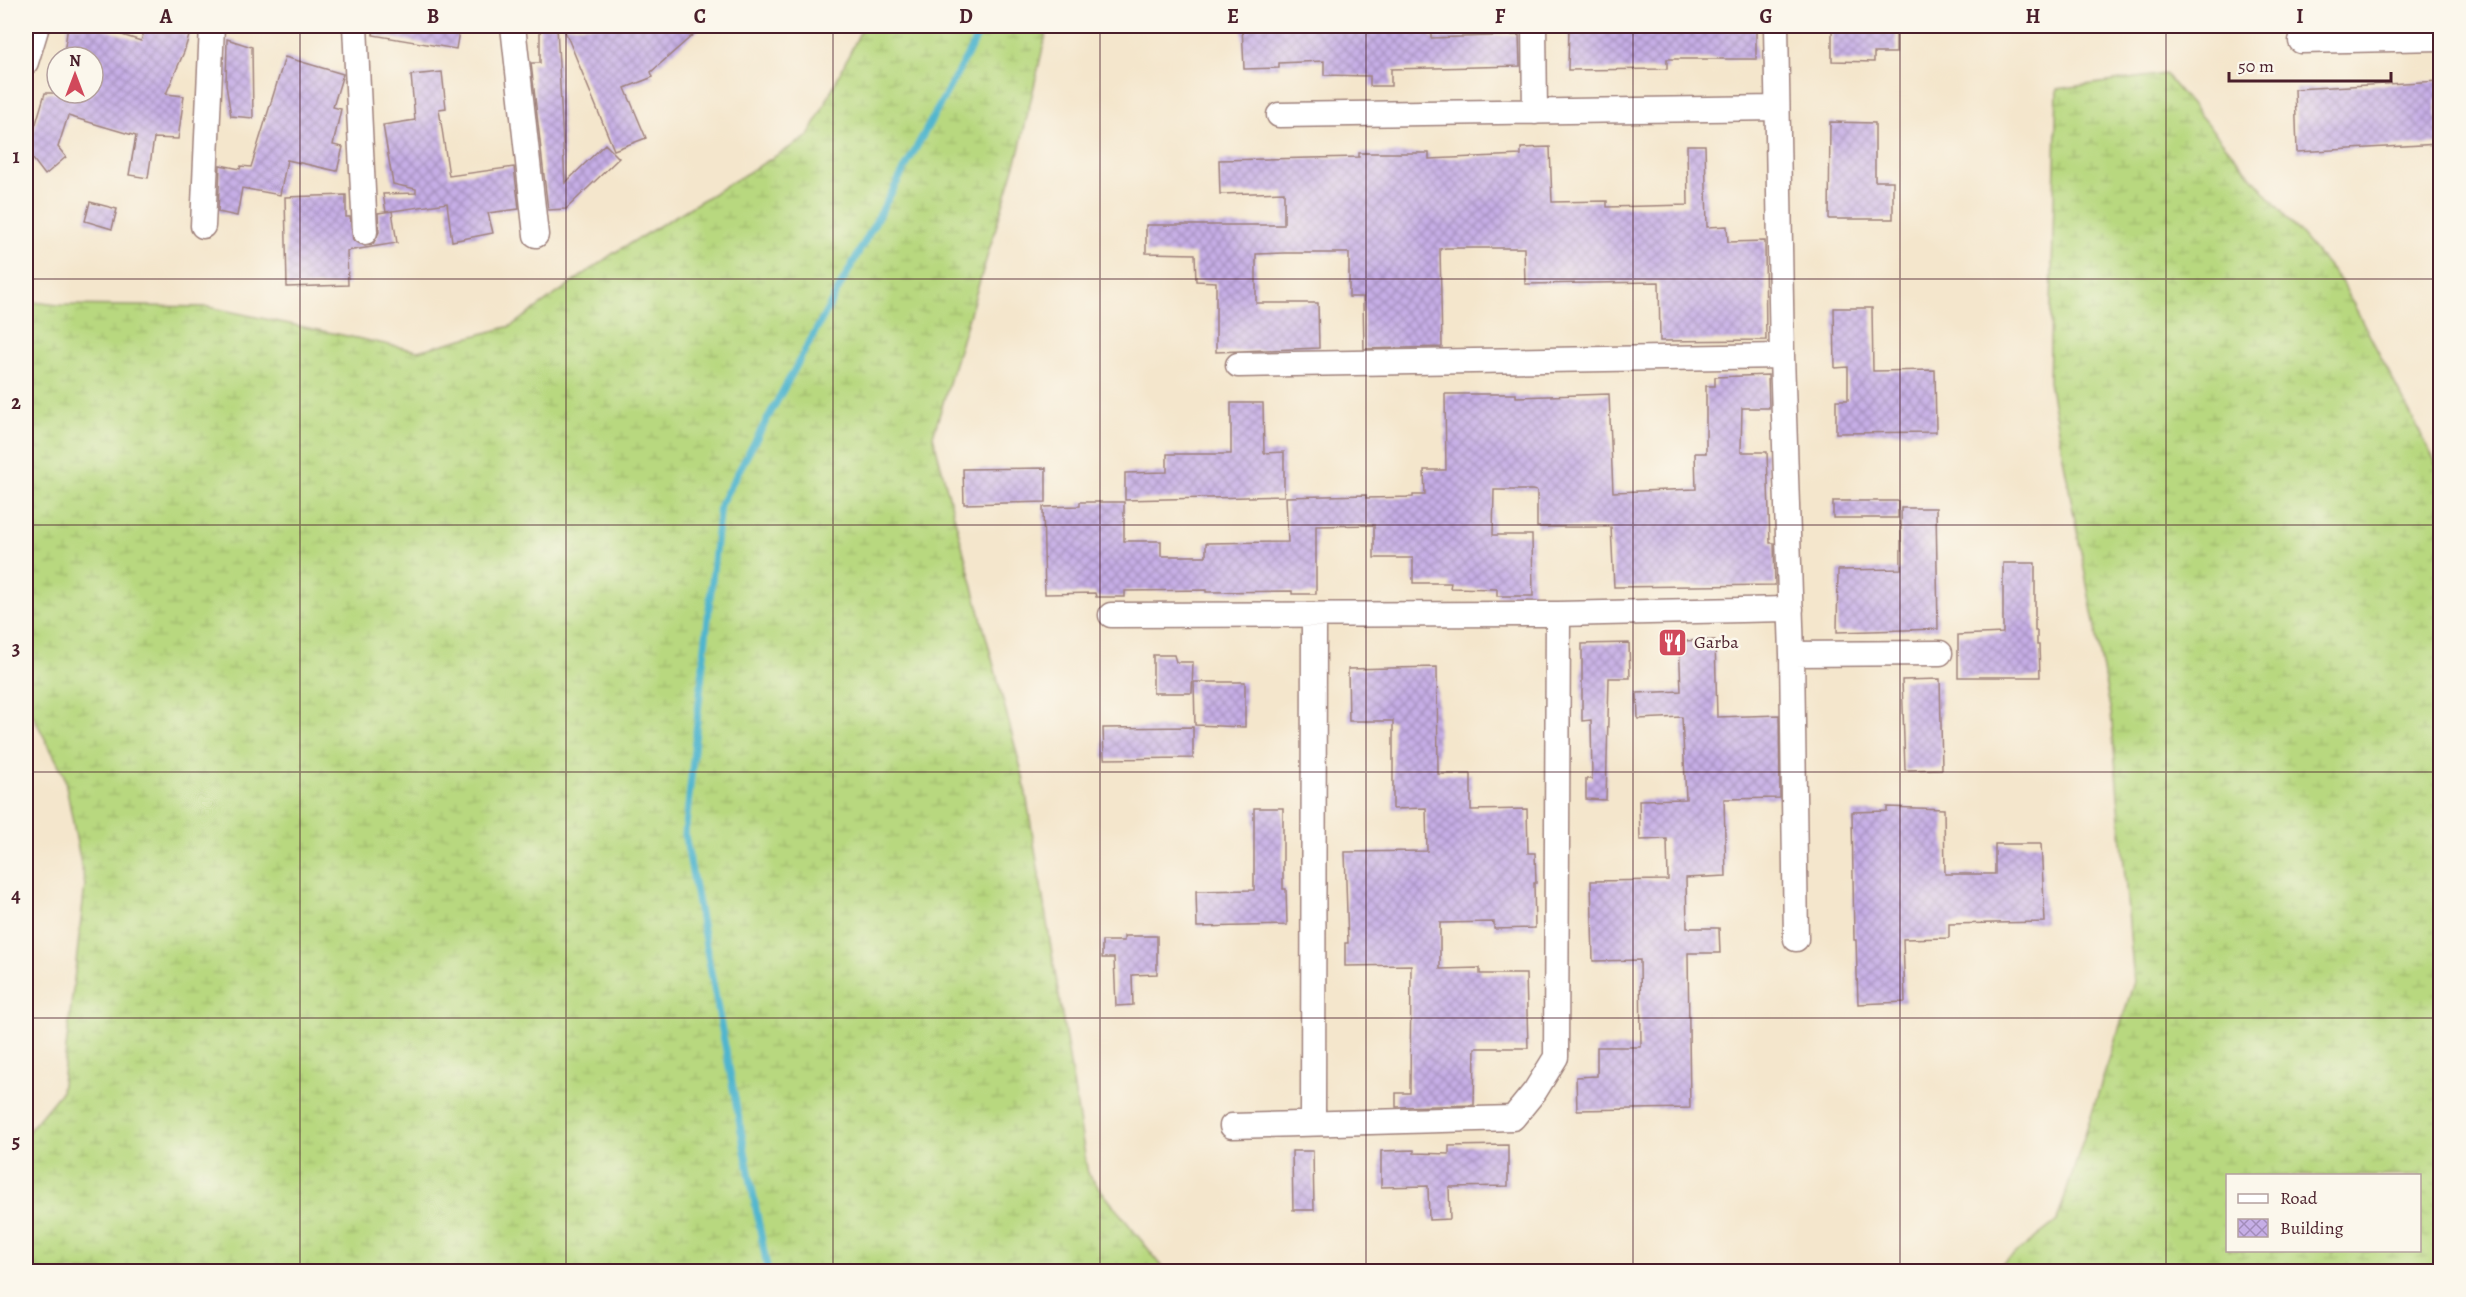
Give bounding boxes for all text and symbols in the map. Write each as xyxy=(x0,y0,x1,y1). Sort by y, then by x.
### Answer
text: A xyxy=(159,3,173,30)
text: B xyxy=(427,3,439,30)
text: C xyxy=(694,3,706,30)
text: D xyxy=(959,3,973,30)
text: E xyxy=(1227,3,1239,30)
text: F xyxy=(1495,3,1506,30)
text: G xyxy=(1759,3,1773,30)
text: H xyxy=(2026,3,2041,30)
text: I xyxy=(2296,3,2304,30)
north arrow xyxy=(45,45,105,105)
scale bar xyxy=(2229,45,2391,83)
text: N xyxy=(69,50,81,72)
text: 50 m xyxy=(2238,54,2274,78)
text: 1 xyxy=(12,143,20,170)
text: 2 xyxy=(11,389,21,416)
restaurant icon: Garba xyxy=(1657,626,1689,658)
place label: Garba xyxy=(1694,630,1739,654)
text: 3 xyxy=(12,635,20,662)
text: 4 xyxy=(11,882,21,909)
text: 5 xyxy=(12,1128,20,1155)
legend xyxy=(2226,1174,2421,1252)
text: Road xyxy=(2280,1186,2318,1210)
text: Building xyxy=(2280,1216,2344,1240)

